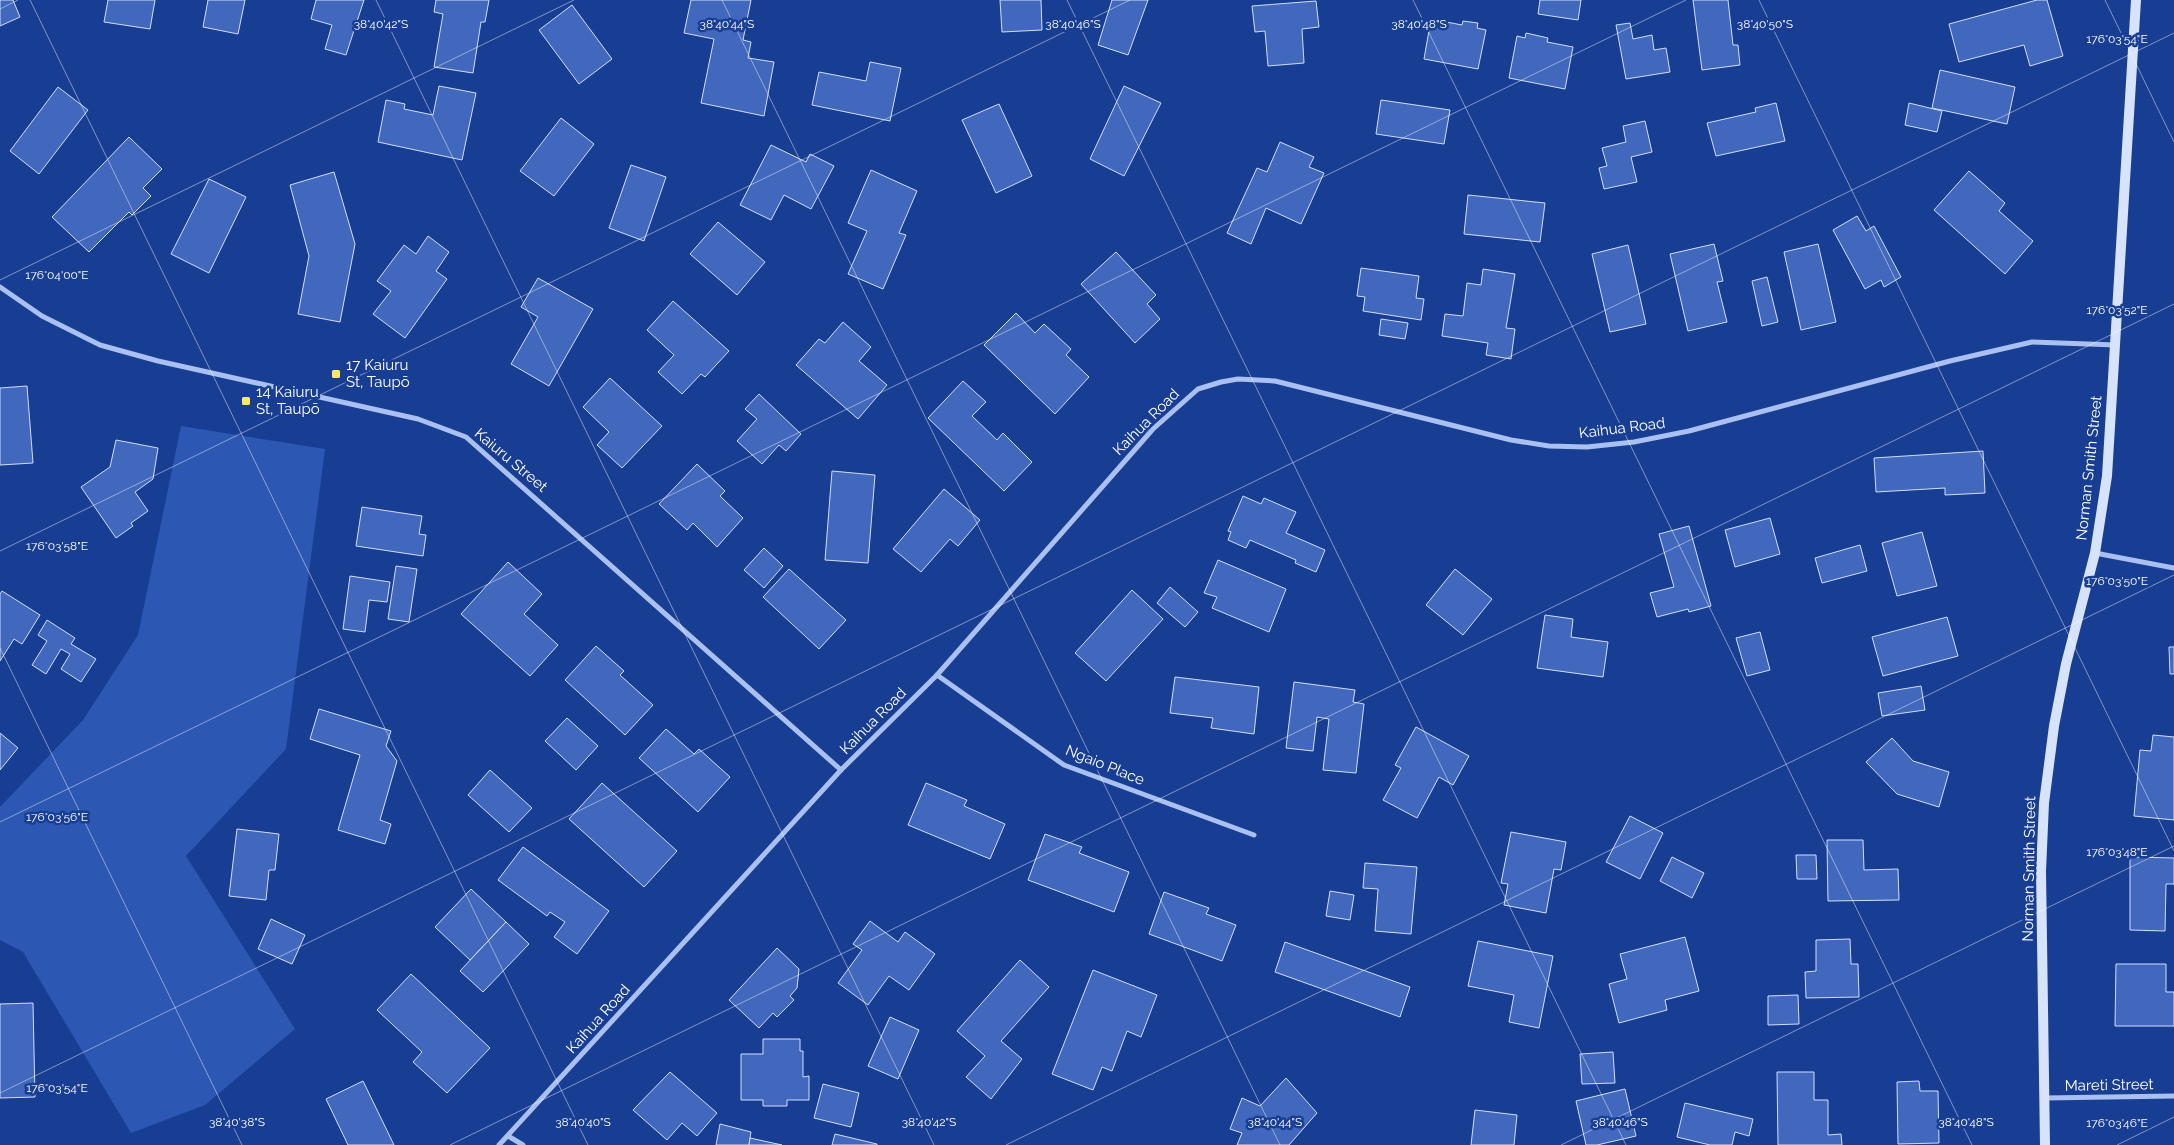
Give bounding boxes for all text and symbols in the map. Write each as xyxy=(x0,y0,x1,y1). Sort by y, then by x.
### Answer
text: 38°40'42"S xyxy=(354,17,408,31)
text: 38°40'44"S xyxy=(700,17,754,31)
text: 38°40'46"S xyxy=(1045,17,1101,31)
text: 38°40'48"S xyxy=(1391,17,1447,31)
text: 38°40'50"S xyxy=(1737,17,1793,31)
text: 176°03'54"E xyxy=(2086,32,2148,46)
text: 176°04'00"E xyxy=(25,268,89,282)
text: 176°03'52"E xyxy=(2086,303,2148,317)
place label: 17 Kaiuru St, Taupō xyxy=(346,356,410,391)
marker: 17 Kaiuru St, Taupō xyxy=(330,368,342,380)
place label: 14 Kaiuru St, Taupō xyxy=(256,383,320,418)
street label: Kaihua Road xyxy=(1109,385,1183,459)
marker: 14 Kaiuru St, Taupō xyxy=(240,395,252,407)
street label: Norman Smith Street xyxy=(2072,395,2106,541)
street label: Kaihua Road xyxy=(1578,414,1666,442)
street label: Kaiuru Street xyxy=(471,424,551,496)
text: 176°03'58"E xyxy=(26,539,88,553)
text: 176°03'50"E xyxy=(2086,574,2148,588)
street label: Kaihua Road xyxy=(836,684,910,758)
street label: Ngaio Place xyxy=(1063,741,1147,789)
street label: Norman Smith Street xyxy=(2019,796,2039,942)
text: 176°03'56"E xyxy=(26,810,88,824)
text: 176°03'48"E xyxy=(2086,845,2148,859)
street label: Kaihua Road xyxy=(562,981,634,1057)
street label: Mareti Street xyxy=(2064,1075,2154,1095)
text: 176°03'54"E xyxy=(26,1081,88,1095)
text: 38°40'38"S xyxy=(209,1115,265,1129)
text: 38°40'40"S xyxy=(555,1115,611,1129)
text: 38°40'42"S xyxy=(902,1115,956,1129)
text: 38°40'44"S xyxy=(1248,1115,1302,1129)
text: 38°40'46"S xyxy=(1592,1115,1648,1129)
text: 38°40'48"S xyxy=(1938,1115,1994,1129)
text: 176°03'46"E xyxy=(2086,1116,2148,1130)

